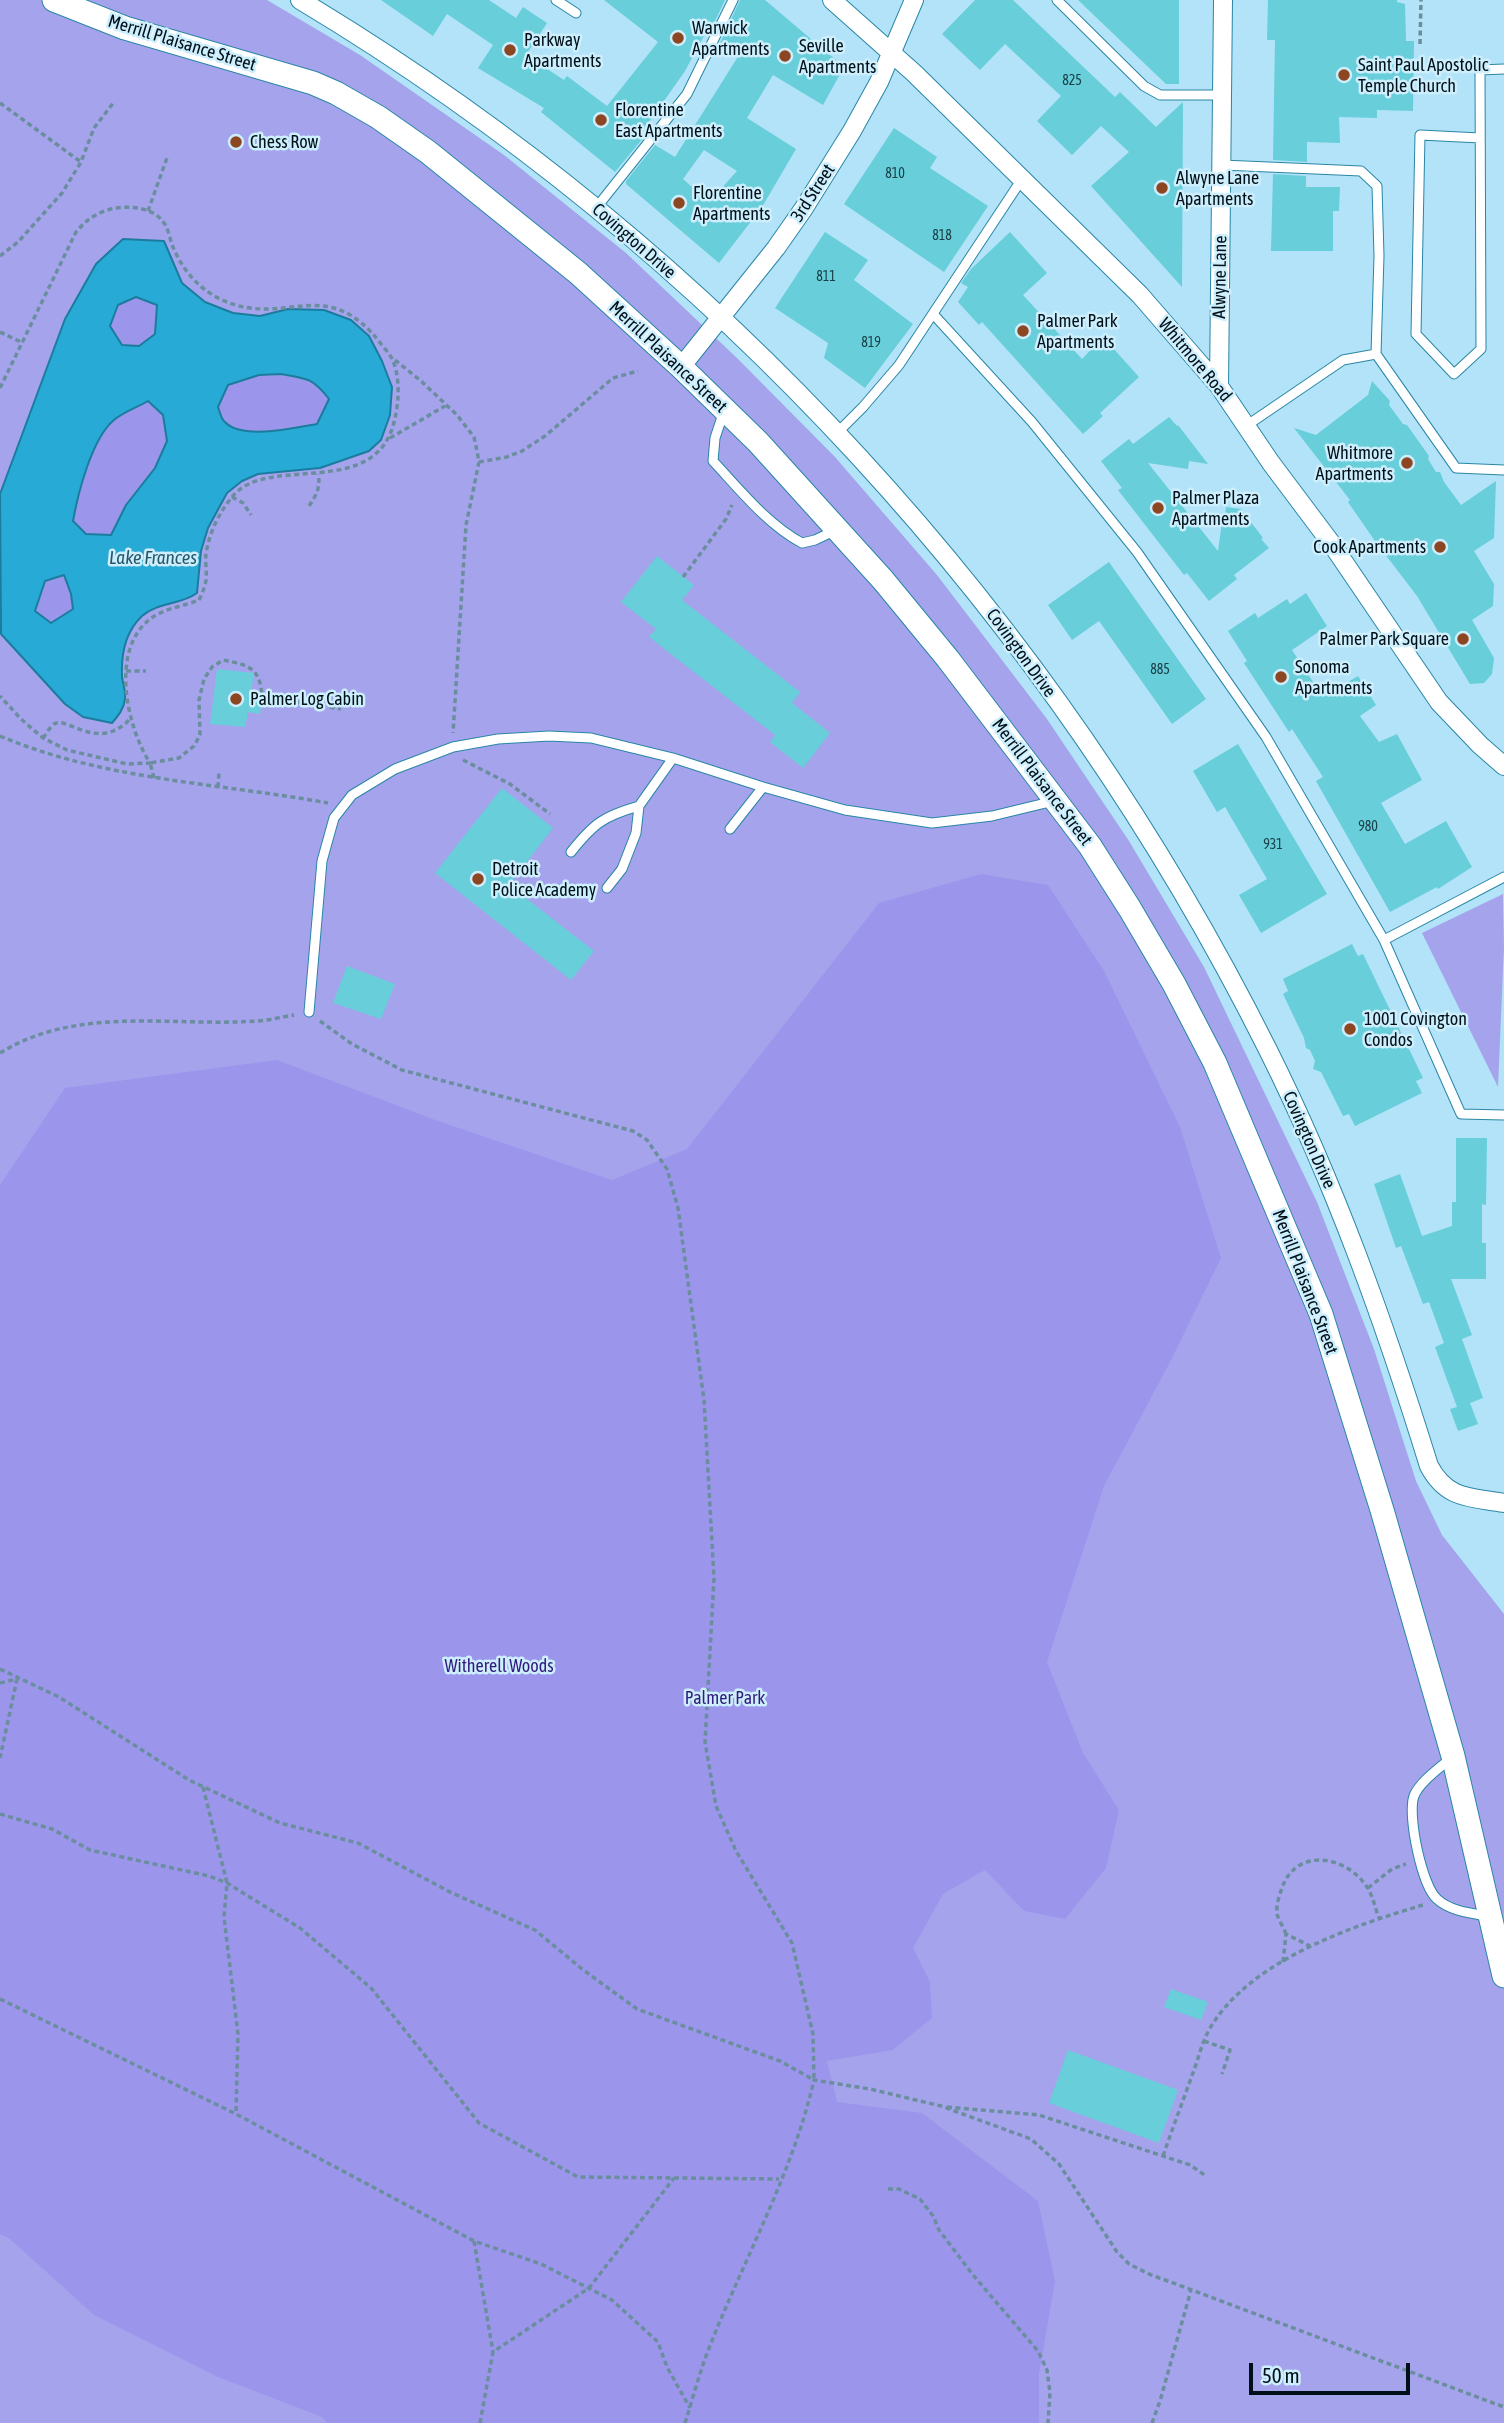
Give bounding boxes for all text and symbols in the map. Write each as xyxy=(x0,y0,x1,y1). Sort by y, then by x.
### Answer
street label: Merrill Plaisance Street xyxy=(106,10,258,76)
place label: Warwick Apartments xyxy=(692,17,769,60)
place label: Parkway Apartments xyxy=(524,29,601,72)
marker: Warwick Apartments xyxy=(670,30,686,46)
place label: Seville Apartments xyxy=(799,35,876,78)
marker: Parkway Apartments xyxy=(502,42,518,58)
marker: Seville Apartments xyxy=(777,48,793,64)
place label: Saint Paul Apostolic Temple Church xyxy=(1358,54,1488,96)
marker: Saint Paul Apostolic Temple Church xyxy=(1336,67,1352,83)
house number: 825 xyxy=(1062,73,1082,89)
place label: Florentine East Apartments xyxy=(615,99,722,142)
marker: Florentine East Apartments xyxy=(593,112,609,128)
place label: Chess Row xyxy=(250,131,318,153)
marker: Chess Row xyxy=(228,134,244,150)
street label: 3rd Street xyxy=(786,160,840,226)
house number: 810 xyxy=(885,166,905,182)
place label: Alwyne Lane Apartments xyxy=(1176,167,1259,210)
marker: Alwyne Lane Apartments xyxy=(1154,180,1170,196)
place label: Florentine Apartments xyxy=(693,182,770,224)
marker: Florentine Apartments xyxy=(671,195,687,211)
street label: Covington Drive xyxy=(588,199,680,283)
house number: 818 xyxy=(932,228,952,244)
street label: Alwyne Lane xyxy=(1208,235,1232,319)
house number: 811 xyxy=(816,269,836,285)
street label: Merrill Plaisance Street xyxy=(605,297,731,417)
place label: Palmer Park Apartments xyxy=(1037,310,1118,352)
street label: Whitmore Road xyxy=(1154,314,1236,406)
marker: Palmer Park Apartments xyxy=(1015,323,1031,339)
house number: 819 xyxy=(861,335,881,351)
place label: Whitmore Apartments xyxy=(1316,442,1393,484)
marker: Whitmore Apartments xyxy=(1399,455,1415,471)
place label: Palmer Plaza Apartments xyxy=(1172,487,1259,530)
marker: Palmer Plaza Apartments xyxy=(1150,500,1166,516)
place label: Cook Apartments xyxy=(1313,536,1426,558)
marker: Cook Apartments xyxy=(1432,539,1448,555)
water label: Lake Frances xyxy=(109,547,197,569)
street label: Covington Drive xyxy=(982,605,1060,701)
place label: Palmer Park Square xyxy=(1319,628,1449,650)
marker: Palmer Park Square xyxy=(1455,631,1471,647)
place label: Sonoma Apartments xyxy=(1295,656,1372,698)
house number: 885 xyxy=(1150,662,1170,678)
marker: Sonoma Apartments xyxy=(1273,669,1289,685)
place label: Palmer Log Cabin xyxy=(250,688,364,710)
marker: Palmer Log Cabin xyxy=(228,691,244,707)
street label: Merrill Plaisance Street xyxy=(987,714,1097,850)
house number: 980 xyxy=(1358,819,1378,835)
house number: 931 xyxy=(1263,837,1283,853)
place label: Detroit Police Academy xyxy=(492,858,596,900)
marker: Detroit Police Academy xyxy=(470,871,486,887)
place label: 1001 Covington Condos xyxy=(1364,1008,1467,1050)
marker: 1001 Covington Condos xyxy=(1342,1021,1358,1037)
street label: Covington Drive xyxy=(1278,1088,1340,1192)
street label: Merrill Plaisance Street xyxy=(1267,1207,1343,1357)
park label: Witherell Woods xyxy=(444,1655,554,1677)
park label: Palmer Park xyxy=(685,1687,765,1709)
scale bar xyxy=(1252,2350,1413,2394)
text: 50 m xyxy=(1262,2363,1300,2387)

